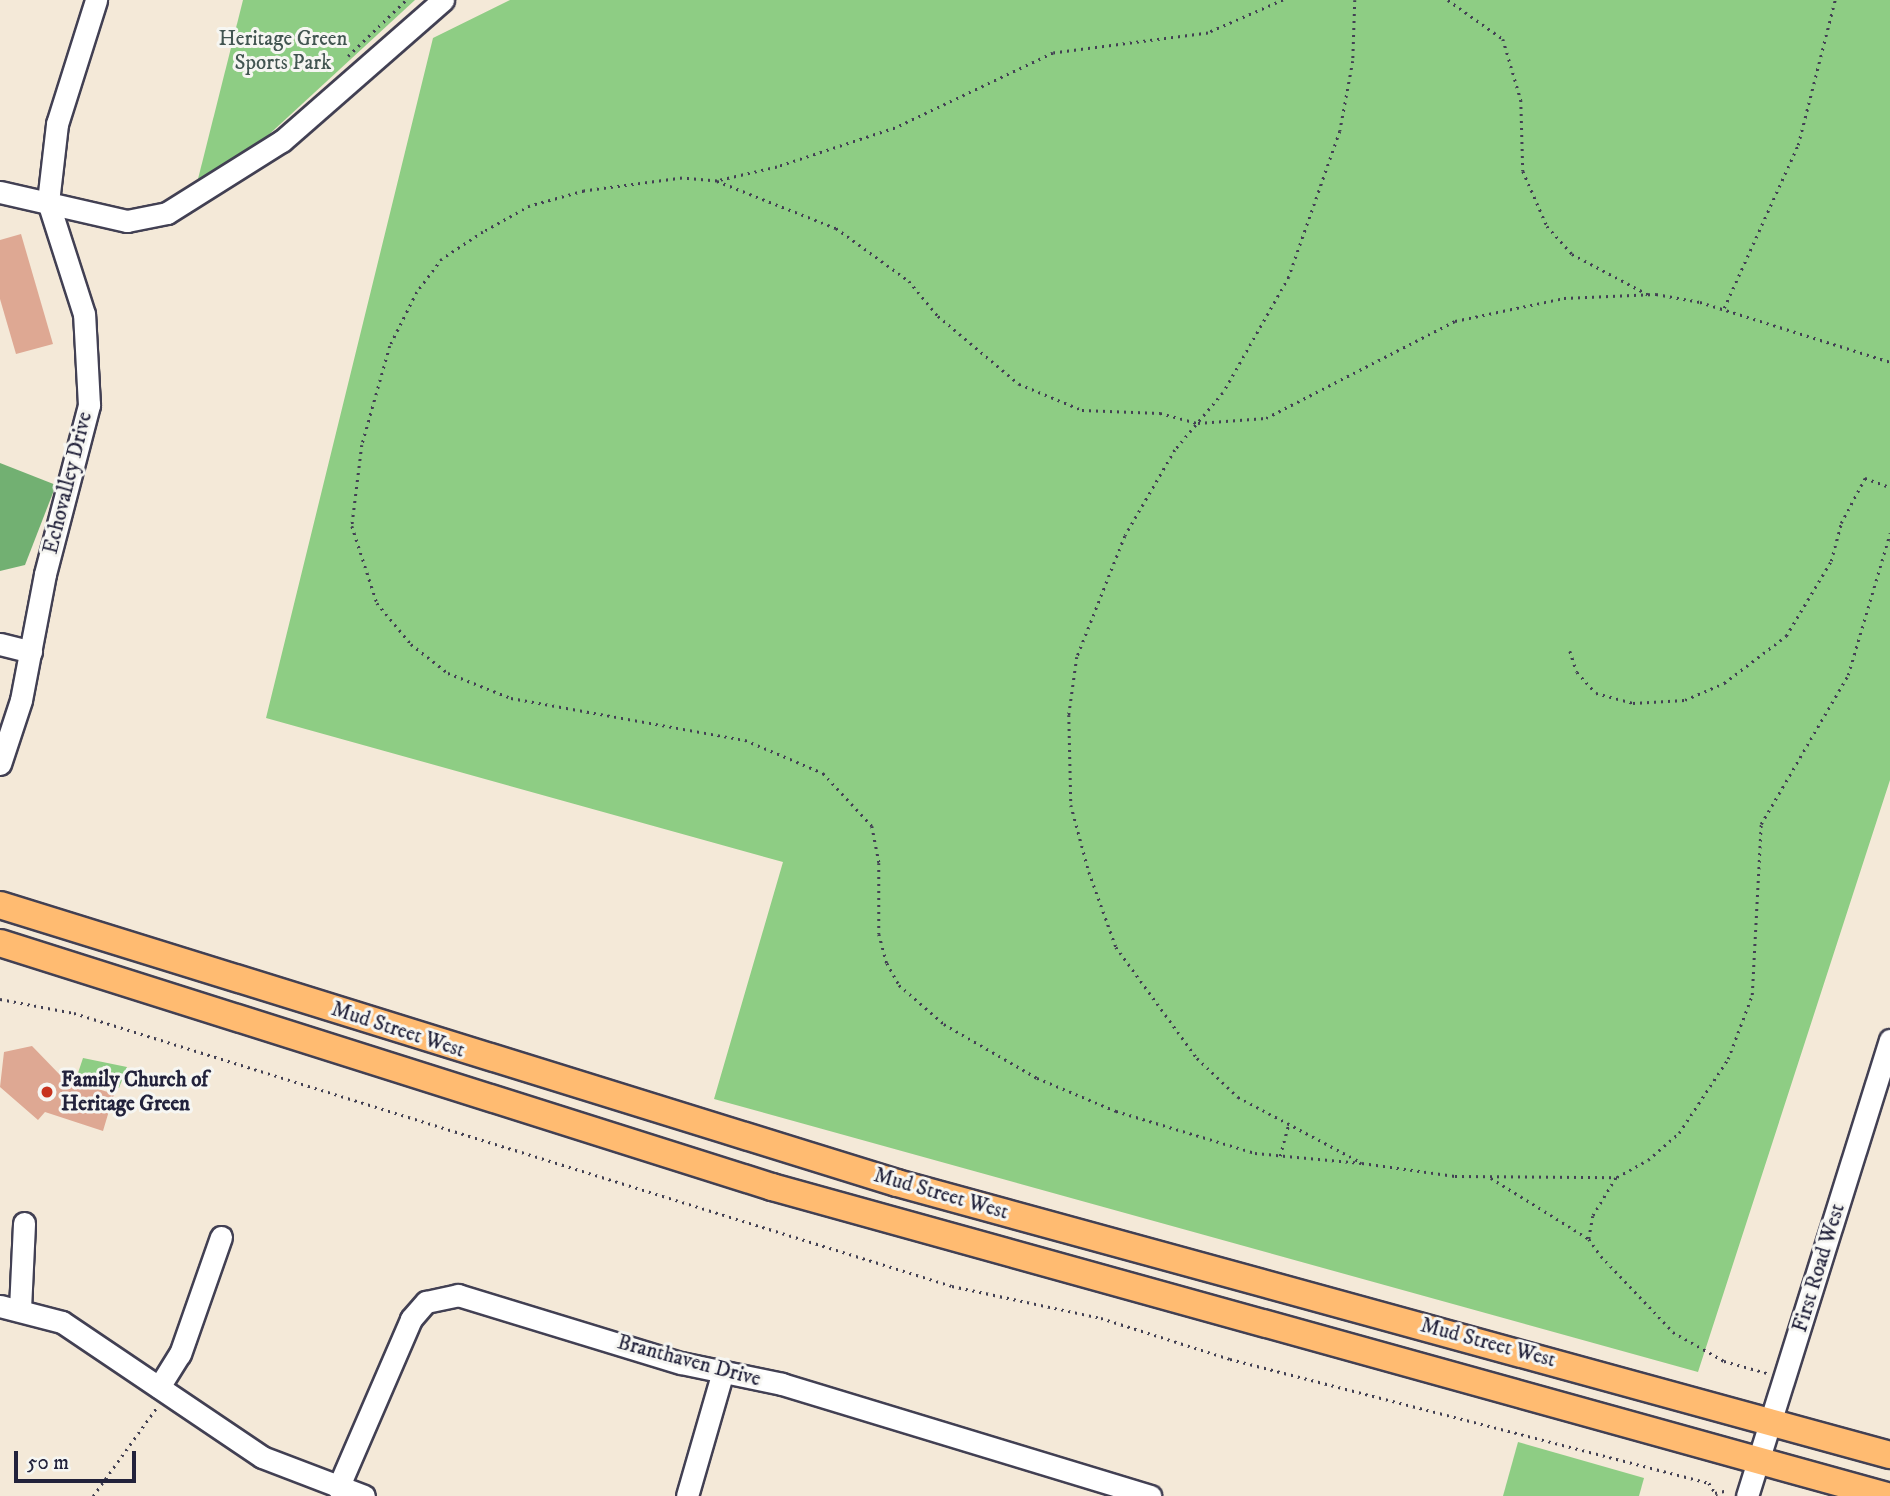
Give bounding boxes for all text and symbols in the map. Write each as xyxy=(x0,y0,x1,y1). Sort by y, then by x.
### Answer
park label: Heritage Green Sports Park xyxy=(218,26,348,76)
street label: Echovalley Drive xyxy=(38,409,98,557)
street label: Mud Street West xyxy=(328,997,468,1063)
place label: Family Church of Heritage Green xyxy=(61,1067,208,1117)
marker: Family Church of Heritage Green xyxy=(39,1084,55,1100)
street label: Mud Street West xyxy=(871,1163,1011,1225)
street label: First Road West xyxy=(1788,1201,1850,1335)
street label: Mud Street West xyxy=(1418,1313,1558,1373)
street label: Branthaven Drive xyxy=(615,1330,763,1392)
scale bar xyxy=(18,1436,140,1480)
text: 50 m xyxy=(27,1450,69,1476)

